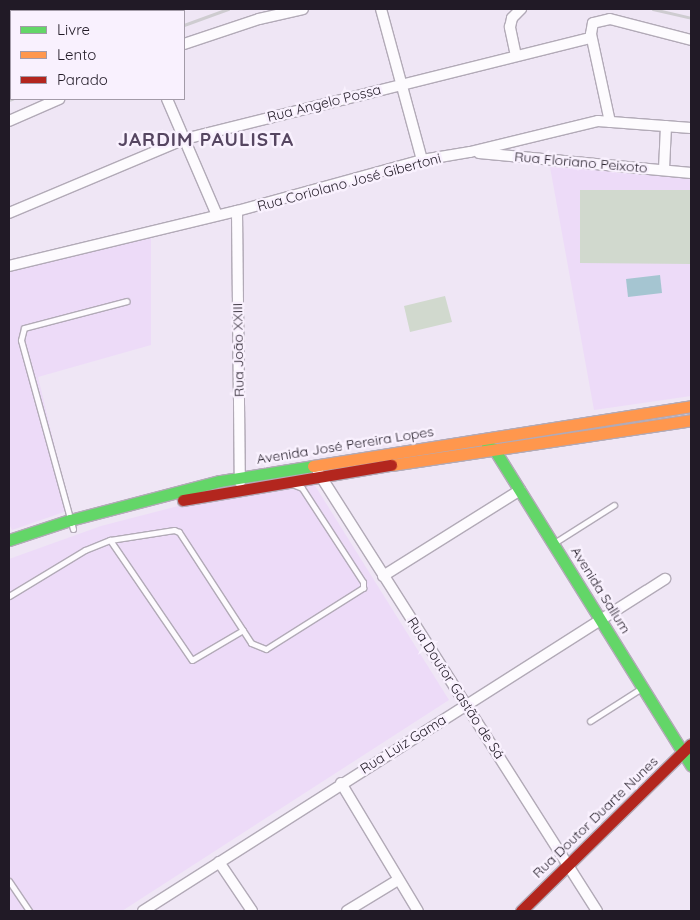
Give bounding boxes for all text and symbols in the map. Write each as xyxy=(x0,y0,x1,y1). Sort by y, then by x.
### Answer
legend xyxy=(10,10,185,100)
text: Livre xyxy=(57,20,90,39)
text: Lento xyxy=(57,45,96,64)
text: Parado xyxy=(57,70,108,89)
street label: Rua Angelo Possa xyxy=(265,81,383,125)
district label: JARDIM PAULISTA xyxy=(116,129,296,151)
street label: Rua Floriano Peixoto xyxy=(514,148,648,176)
street label: Rua Coriolano José Gibertoni xyxy=(255,149,443,215)
street label: Rua João XXIII xyxy=(229,303,247,397)
street label: Avenida José Pereira Lopes xyxy=(255,423,435,467)
street label: Avenida Sallum xyxy=(568,543,634,637)
street label: Rua Doutor Gastão de Sá xyxy=(404,614,508,762)
street label: Rua Luiz Gama xyxy=(357,711,449,777)
street label: Rua Doutor Duarte Nunes xyxy=(529,753,661,881)

